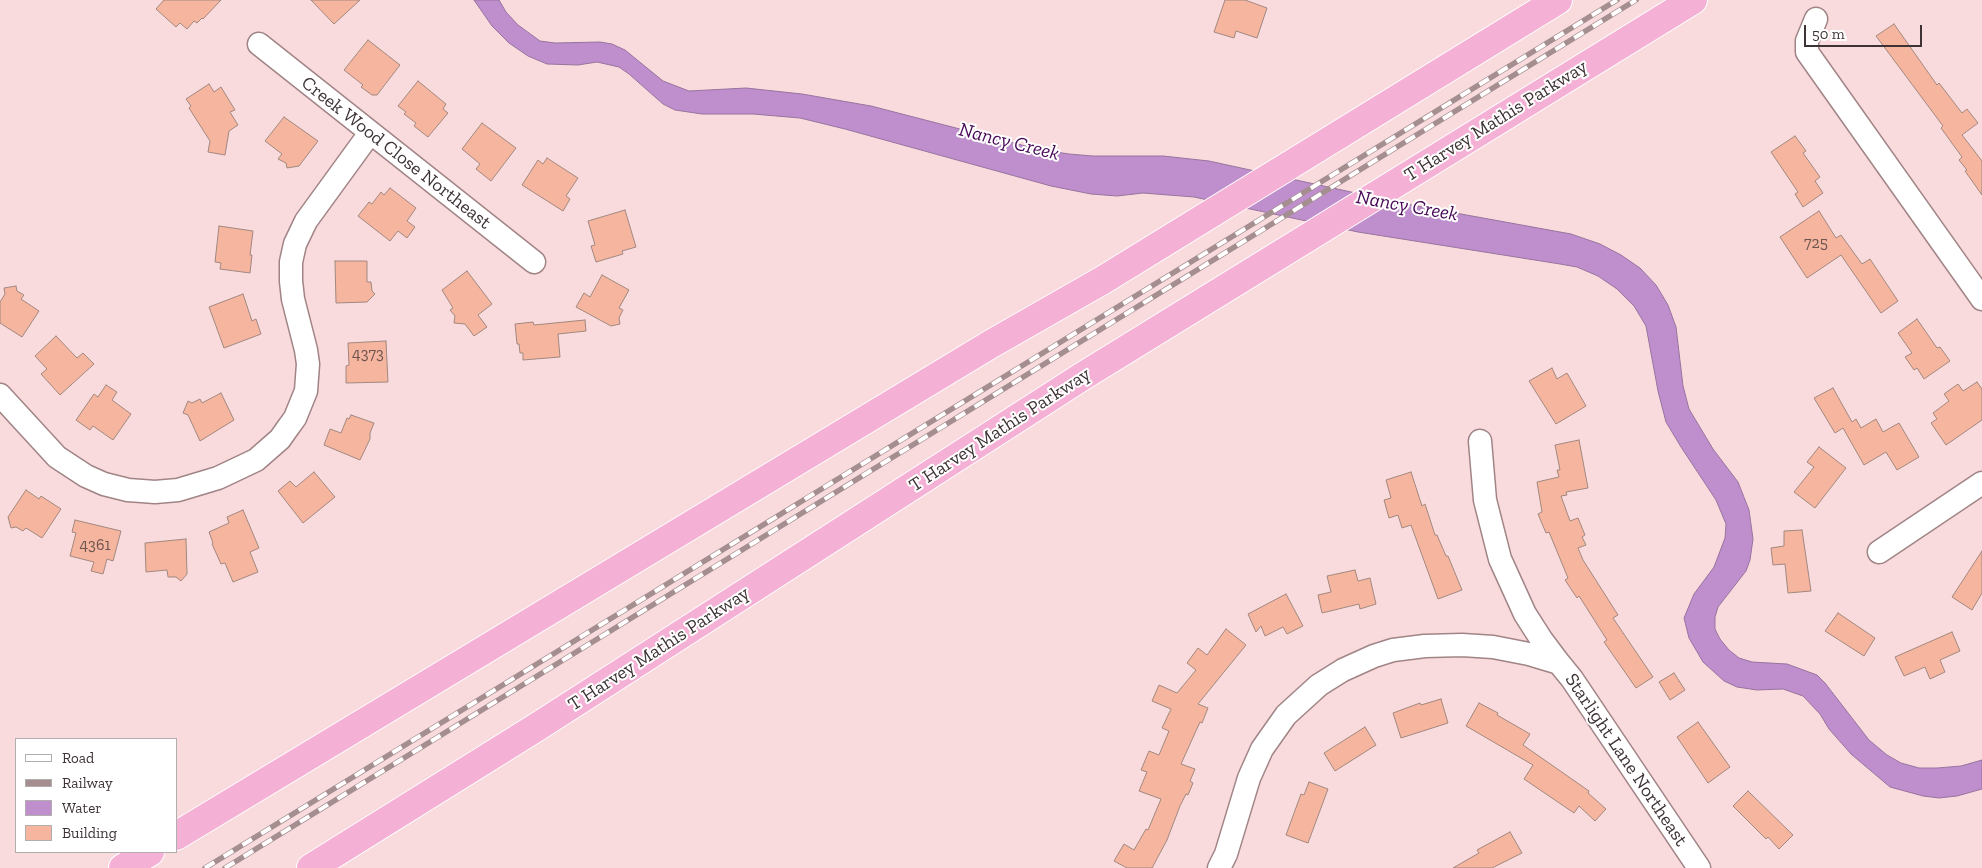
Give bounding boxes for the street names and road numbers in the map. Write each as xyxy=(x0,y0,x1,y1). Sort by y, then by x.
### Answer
street label: T Harvey Mathis Parkway xyxy=(1400,55,1592,187)
street label: Creek Wood Close Northeast xyxy=(297,72,495,234)
street label: T Harvey Mathis Parkway xyxy=(905,363,1095,497)
street label: T Harvey Mathis Parkway xyxy=(564,582,754,716)
street label: Starlight Lane Northeast xyxy=(1560,669,1692,851)

